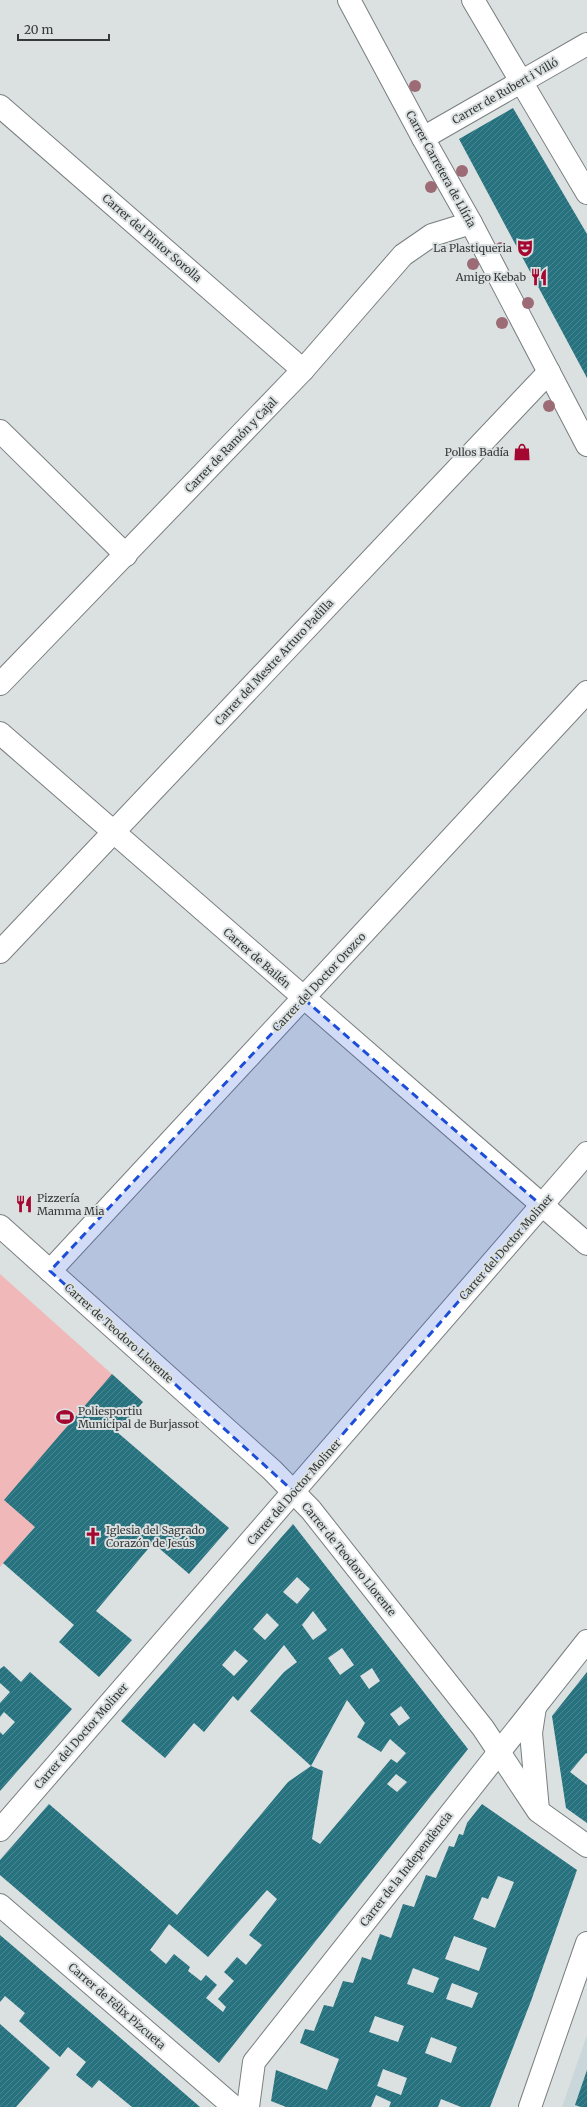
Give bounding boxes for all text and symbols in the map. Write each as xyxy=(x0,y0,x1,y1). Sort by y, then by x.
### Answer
scale bar xyxy=(18,16,109,42)
text: 20 m xyxy=(24,22,53,37)
street label: Carrer de Rubert i Villó xyxy=(450,55,561,127)
street label: Carrer Carretera de Llíria xyxy=(403,108,479,230)
street label: Carrer del Pintor Sorolla xyxy=(99,191,205,285)
theatre icon: La Plastiqueria xyxy=(515,238,535,258)
place label: La Plastiqueria xyxy=(433,241,512,255)
restaurant icon: Amigo Kebab xyxy=(529,267,549,287)
place label: Amigo Kebab xyxy=(455,270,526,284)
street label: Carrer de Ramón y Cajal xyxy=(182,394,280,495)
shop icon: Pollos Badía xyxy=(512,442,532,462)
place label: Pollos Badía xyxy=(445,445,509,459)
street label: Carrer del Mestre Arturo Padilla xyxy=(212,596,336,728)
street label: Carrer de Bailén xyxy=(220,925,294,992)
street label: Carrer del Doctor Orozco xyxy=(270,929,369,1034)
place label: Pizzería Mamma Mia xyxy=(37,1191,105,1218)
street label: Carrer del Doctor Moliner xyxy=(456,1191,556,1303)
restaurant icon: Pizzería Mamma Mia xyxy=(14,1194,34,1214)
street label: Carrer de Teodoro Llorente xyxy=(62,1280,177,1386)
place label: Poliesportiu Municipal de Burjassot xyxy=(78,1404,200,1431)
sports icon: Poliesportiu Municipal de Burjassot xyxy=(55,1407,75,1427)
street label: Carrer del Doctor Moliner xyxy=(244,1436,344,1548)
street label: Carrer de Teodoro Llorente xyxy=(299,1500,399,1619)
place label: Iglesia del Sagrado Corazón de Jesús xyxy=(106,1523,205,1550)
church icon: Iglesia del Sagrado Corazón de Jesús xyxy=(83,1526,103,1546)
street label: Carrer del Doctor Moliner xyxy=(31,1680,131,1792)
street label: Carrer de la Independència xyxy=(357,1809,455,1929)
street label: Carrer de Félix Pizcueta xyxy=(65,1960,169,2052)

